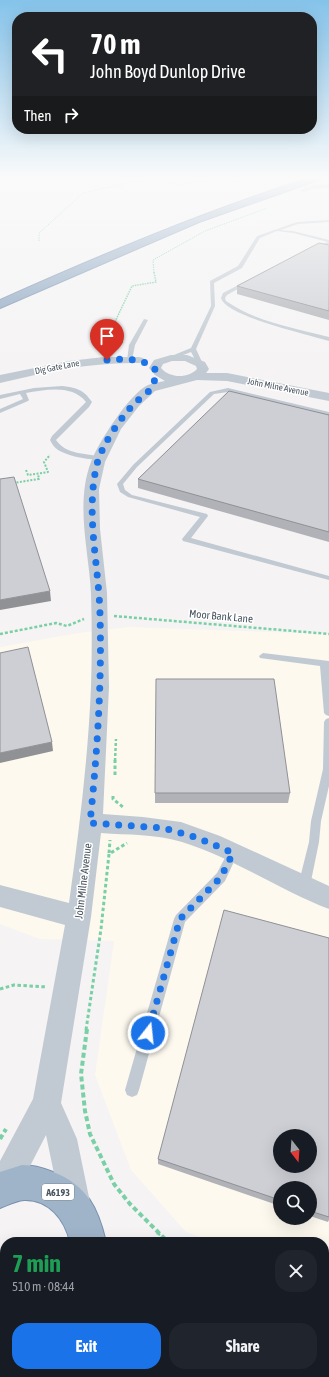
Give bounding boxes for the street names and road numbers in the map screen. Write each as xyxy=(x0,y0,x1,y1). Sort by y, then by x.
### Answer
street label: Dig Gate Lane xyxy=(34,358,80,376)
street label: John Milne Avenue xyxy=(247,376,309,398)
street label: Moor Bank Lane xyxy=(189,607,253,625)
street label: John Milne Avenue xyxy=(72,843,94,919)
road number: A6193 xyxy=(42,1184,74,1200)

